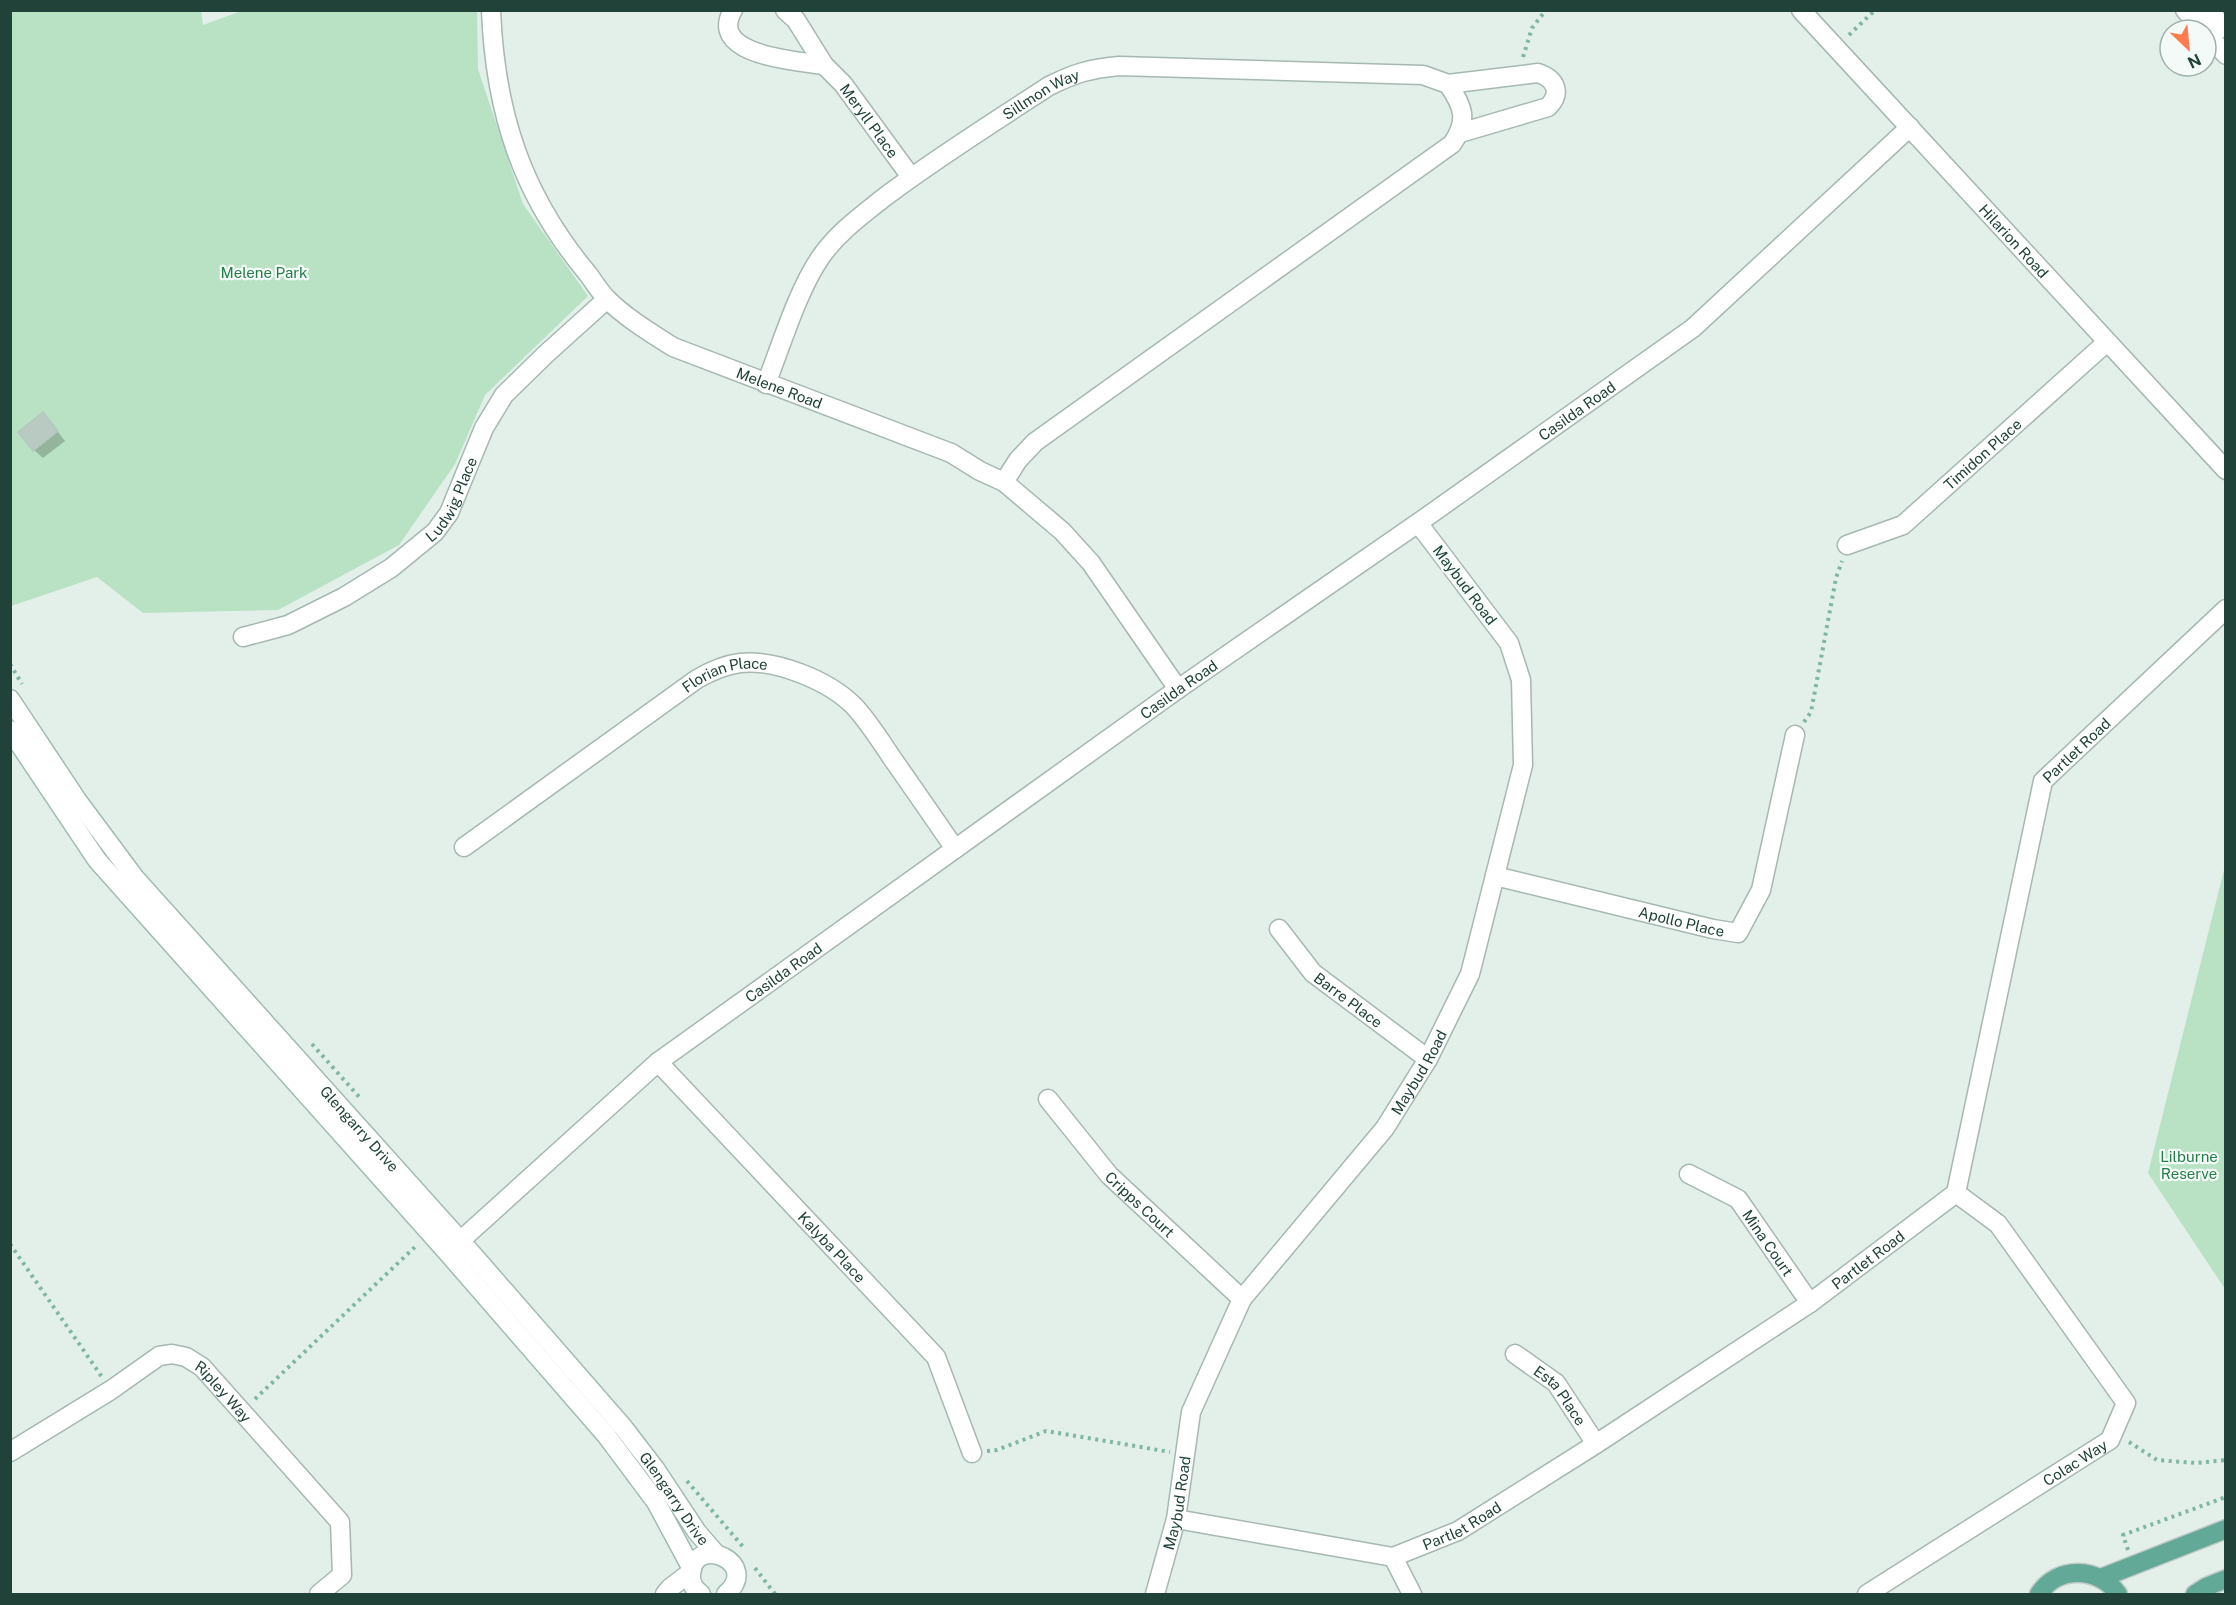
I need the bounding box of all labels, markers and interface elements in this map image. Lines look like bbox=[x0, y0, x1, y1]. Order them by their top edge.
north arrow bbox=[2158, 18, 2218, 78]
text: N bbox=[2185, 50, 2204, 72]
street label: Sillmon Way bbox=[999, 65, 1081, 123]
street label: Meryll Place bbox=[837, 80, 902, 161]
street label: Hilarion Road bbox=[1976, 200, 2052, 281]
park label: Melene Park bbox=[220, 264, 308, 281]
street label: Melene Road bbox=[734, 363, 825, 412]
street label: Casilda Road bbox=[1535, 377, 1618, 444]
street label: Timidon Place bbox=[1940, 415, 2025, 493]
street label: Ludwig Place bbox=[422, 454, 480, 545]
street label: Maybud Road bbox=[1430, 542, 1500, 628]
street label: Florian Place bbox=[679, 654, 769, 696]
street label: Casilda Road bbox=[1136, 656, 1220, 722]
street label: Partlet Road bbox=[2039, 714, 2113, 786]
street label: Apollo Place bbox=[1637, 903, 1726, 939]
street label: Casilda Road bbox=[742, 939, 825, 1005]
street label: Barre Place bbox=[1311, 969, 1386, 1031]
street label: Maybud Road bbox=[1387, 1027, 1450, 1118]
street label: Glengarry Drive bbox=[317, 1082, 403, 1175]
park label: Lilburne Reserve bbox=[2160, 1148, 2218, 1182]
street label: Cripps Court bbox=[1102, 1168, 1178, 1240]
street label: Mina Court bbox=[1739, 1206, 1797, 1279]
street label: Kalyba Place bbox=[795, 1208, 869, 1286]
street label: Partlet Road bbox=[1828, 1227, 1907, 1292]
street label: Ripley Way bbox=[193, 1357, 255, 1425]
street label: Esta Place bbox=[1531, 1362, 1590, 1428]
street label: Colac Way bbox=[2040, 1436, 2110, 1489]
street label: Glengarry Drive bbox=[637, 1448, 713, 1548]
street label: Maybud Road bbox=[1159, 1455, 1193, 1552]
street label: Partlet Road bbox=[1420, 1498, 1504, 1553]

